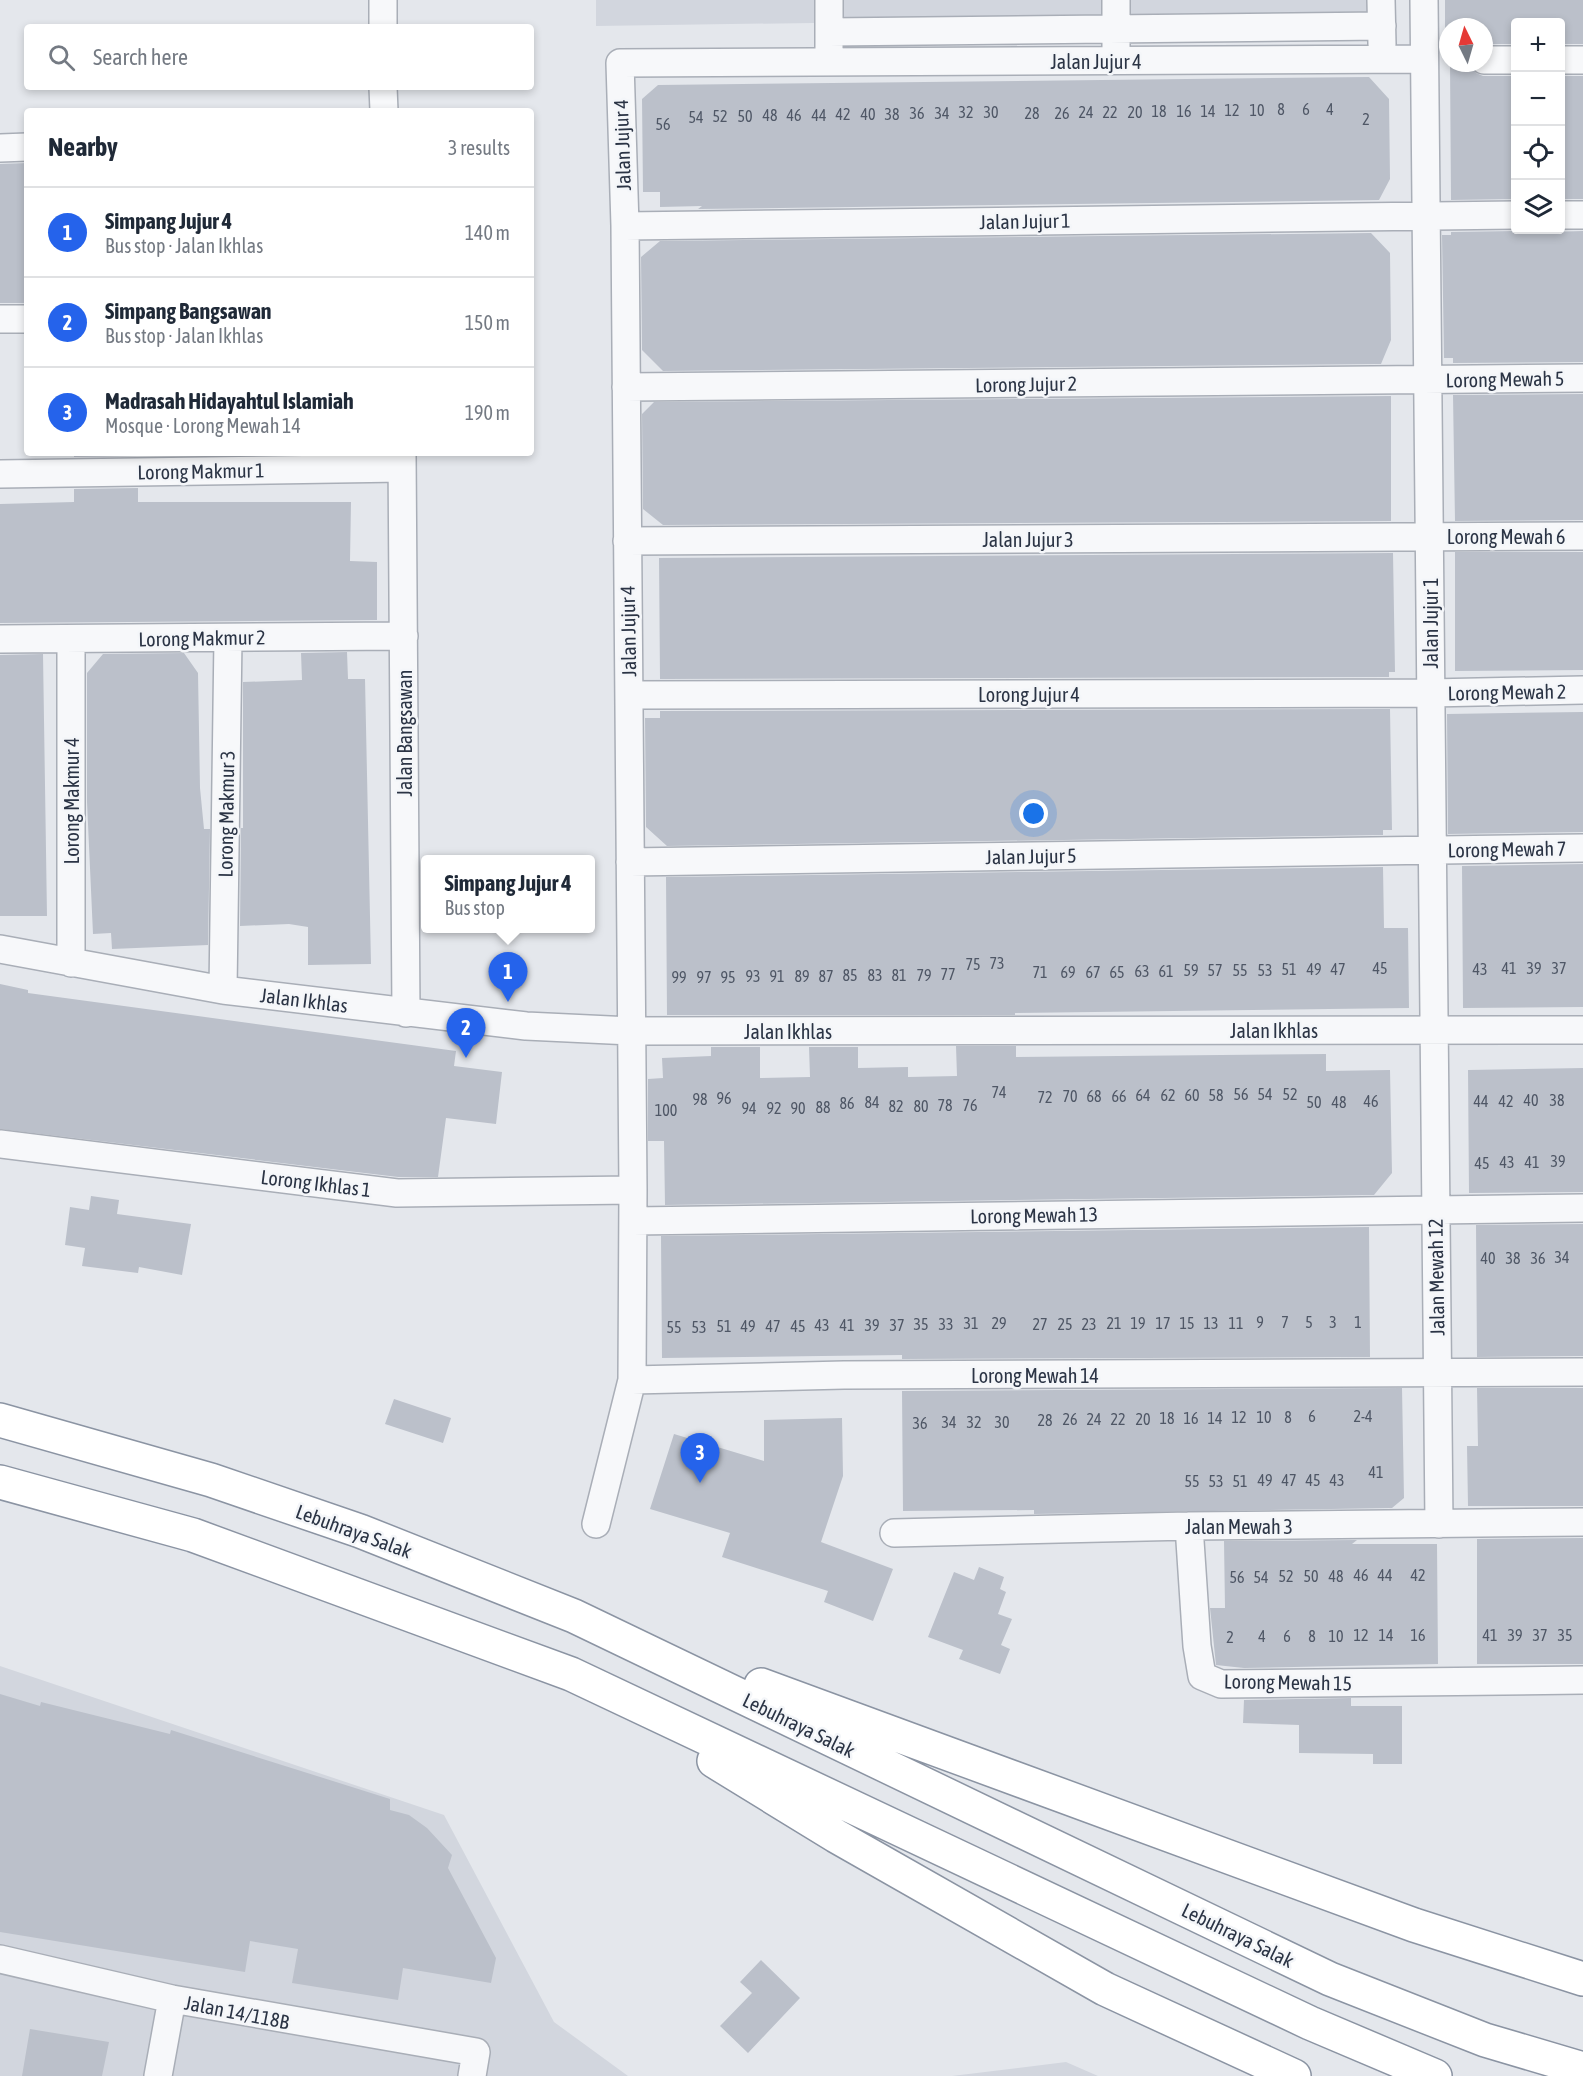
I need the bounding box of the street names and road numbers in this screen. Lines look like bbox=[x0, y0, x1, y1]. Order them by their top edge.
street label: Jalan Jujur 4 bbox=[1050, 50, 1142, 73]
street label: Jalan Jujur 4 bbox=[609, 99, 635, 191]
street label: Jalan Jujur 1 bbox=[979, 209, 1071, 233]
street label: Lorong Mewah 5 bbox=[1445, 366, 1565, 392]
street label: Lorong Jujur 2 bbox=[975, 372, 1077, 396]
street label: Lorong Makmur 1 bbox=[137, 458, 265, 484]
street label: Lorong Mewah 6 bbox=[1447, 525, 1565, 548]
street label: Jalan Jujur 3 bbox=[982, 528, 1074, 551]
street label: Jalan Jujur 1 bbox=[1419, 577, 1442, 669]
street label: Jalan Jujur 4 bbox=[616, 585, 640, 677]
street label: Lorong Makmur 2 bbox=[138, 625, 266, 651]
street label: Jalan Bangsawan bbox=[393, 670, 416, 796]
street label: Lorong Mewah 2 bbox=[1447, 679, 1567, 705]
street label: Lorong Jujur 4 bbox=[978, 683, 1080, 706]
street label: Lorong Makmur 4 bbox=[60, 737, 83, 865]
street label: Lorong Makmur 3 bbox=[213, 750, 239, 878]
street label: Lorong Mewah 7 bbox=[1447, 836, 1567, 862]
street label: Jalan Jujur 5 bbox=[985, 844, 1077, 868]
street label: Jalan Ikhlas bbox=[259, 983, 349, 1017]
street label: Jalan Ikhlas bbox=[1230, 1019, 1318, 1042]
street label: Jalan Ikhlas bbox=[744, 1020, 832, 1043]
street label: Lorong Ikhlas 1 bbox=[260, 1165, 372, 1201]
street label: Lorong Mewah 13 bbox=[970, 1202, 1098, 1228]
street label: Jalan Mewah 12 bbox=[1423, 1218, 1449, 1336]
street label: Lorong Mewah 14 bbox=[971, 1364, 1099, 1387]
street label: Lebuhraya Salak bbox=[293, 1499, 415, 1563]
street label: Jalan Mewah 3 bbox=[1185, 1515, 1293, 1538]
street label: Lorong Mewah 15 bbox=[1224, 1669, 1352, 1695]
street label: Lebuhraya Salak bbox=[739, 1688, 859, 1762]
street label: Lebuhraya Salak bbox=[1178, 1898, 1298, 1972]
street label: Jalan 14/118B bbox=[183, 1991, 292, 2033]

